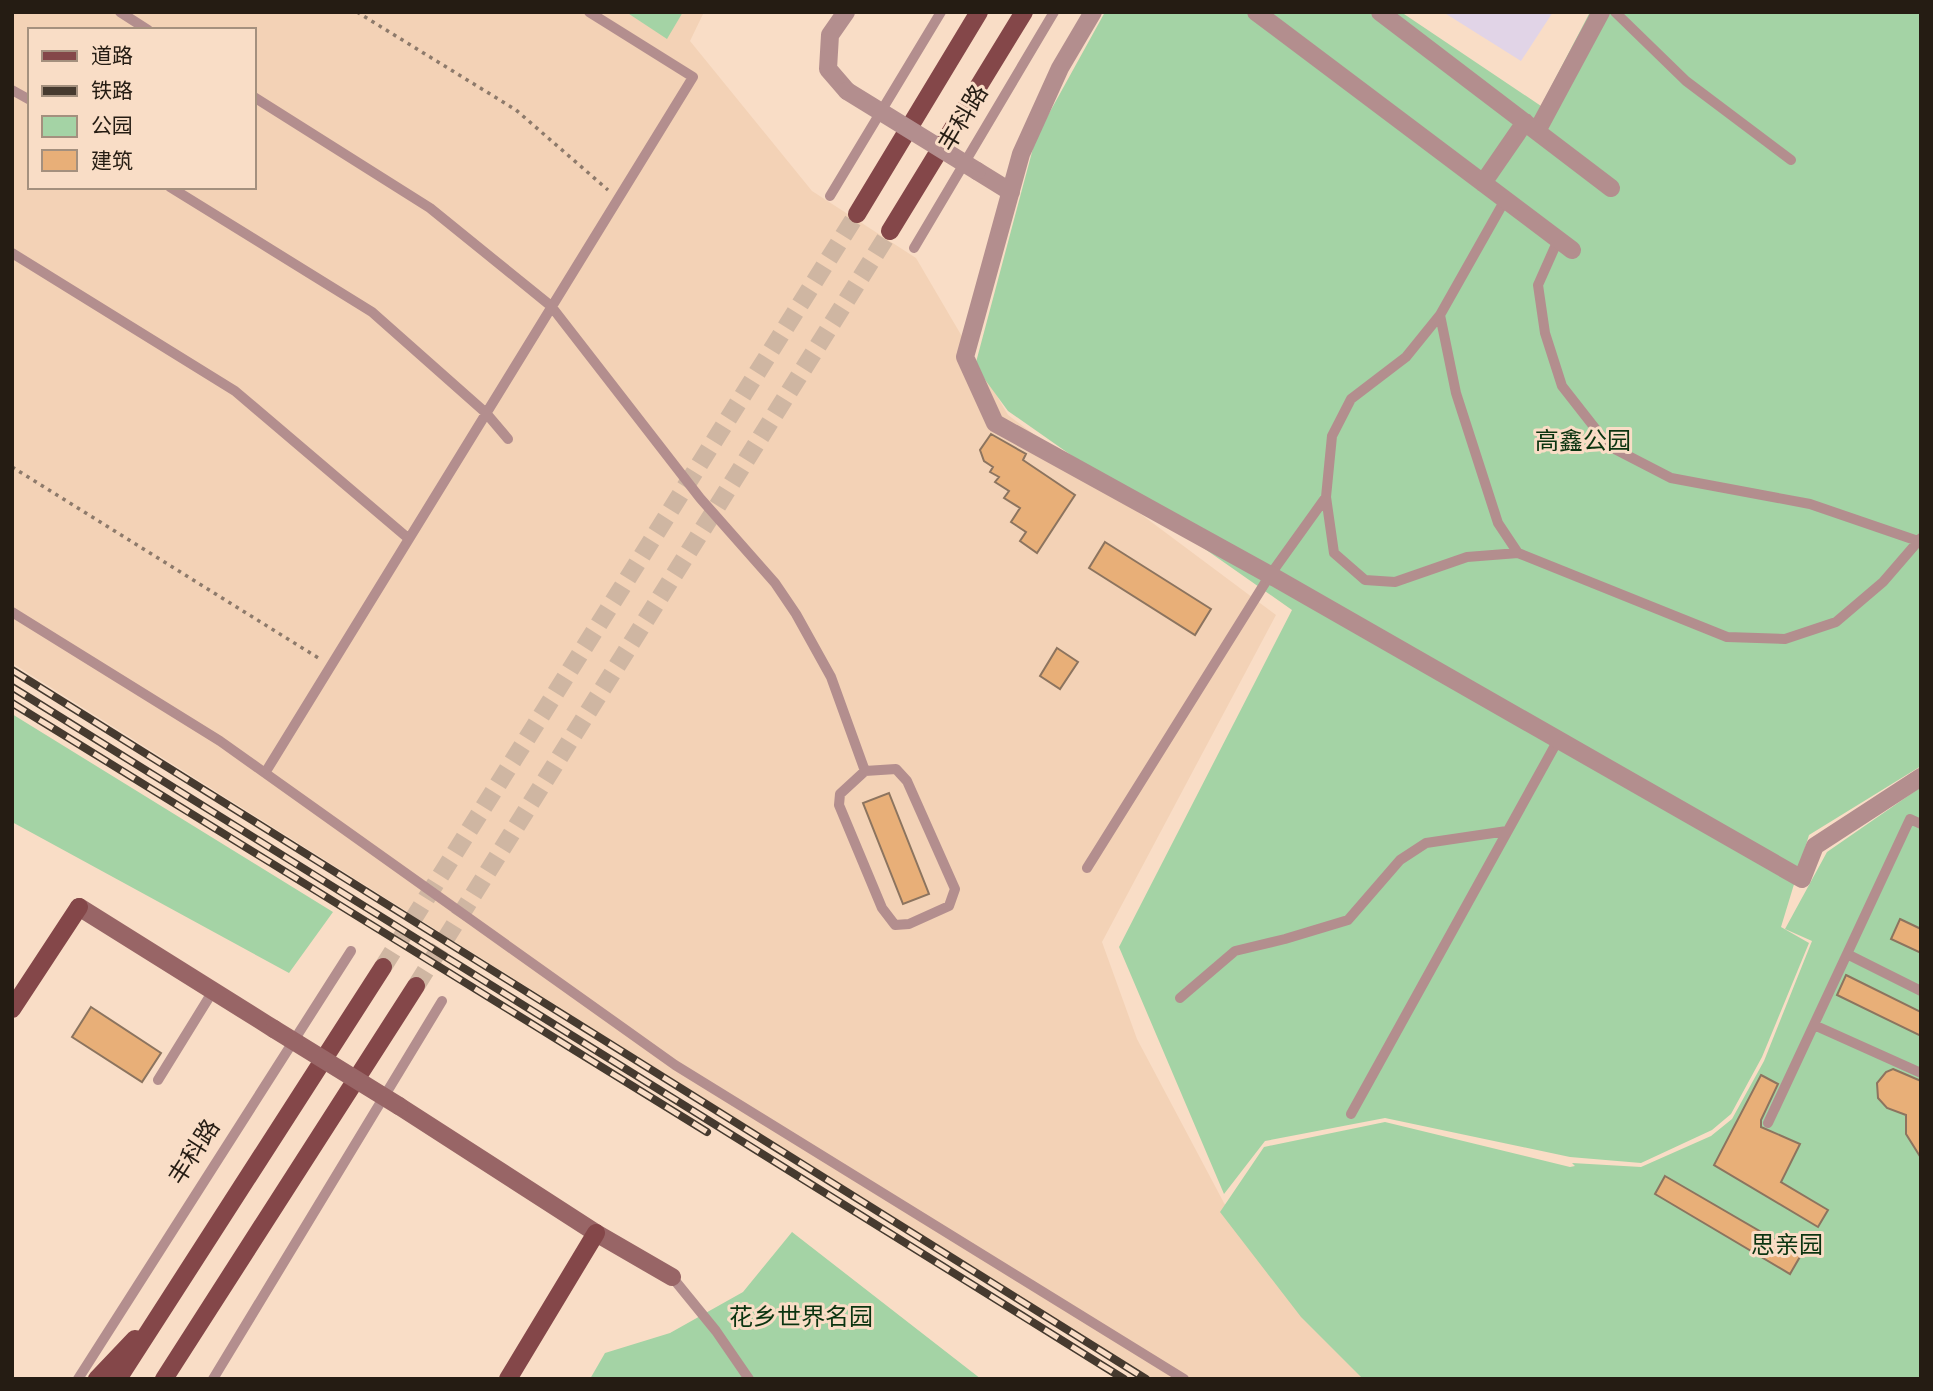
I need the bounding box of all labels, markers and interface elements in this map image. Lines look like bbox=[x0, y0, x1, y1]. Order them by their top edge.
legend bbox=[28, 28, 256, 189]
text: 道路 bbox=[91, 43, 133, 68]
text: 铁路 bbox=[91, 78, 133, 103]
street label: 丰科路 bbox=[932, 80, 994, 156]
text: 公园 bbox=[91, 113, 133, 138]
text: 建筑 bbox=[91, 148, 133, 173]
park label: 高鑫公园 bbox=[1535, 427, 1631, 455]
street label: 丰科路 bbox=[163, 1114, 225, 1190]
park label: 思亲园 bbox=[1751, 1231, 1823, 1259]
park label: 花乡世界名园 bbox=[729, 1303, 873, 1331]

